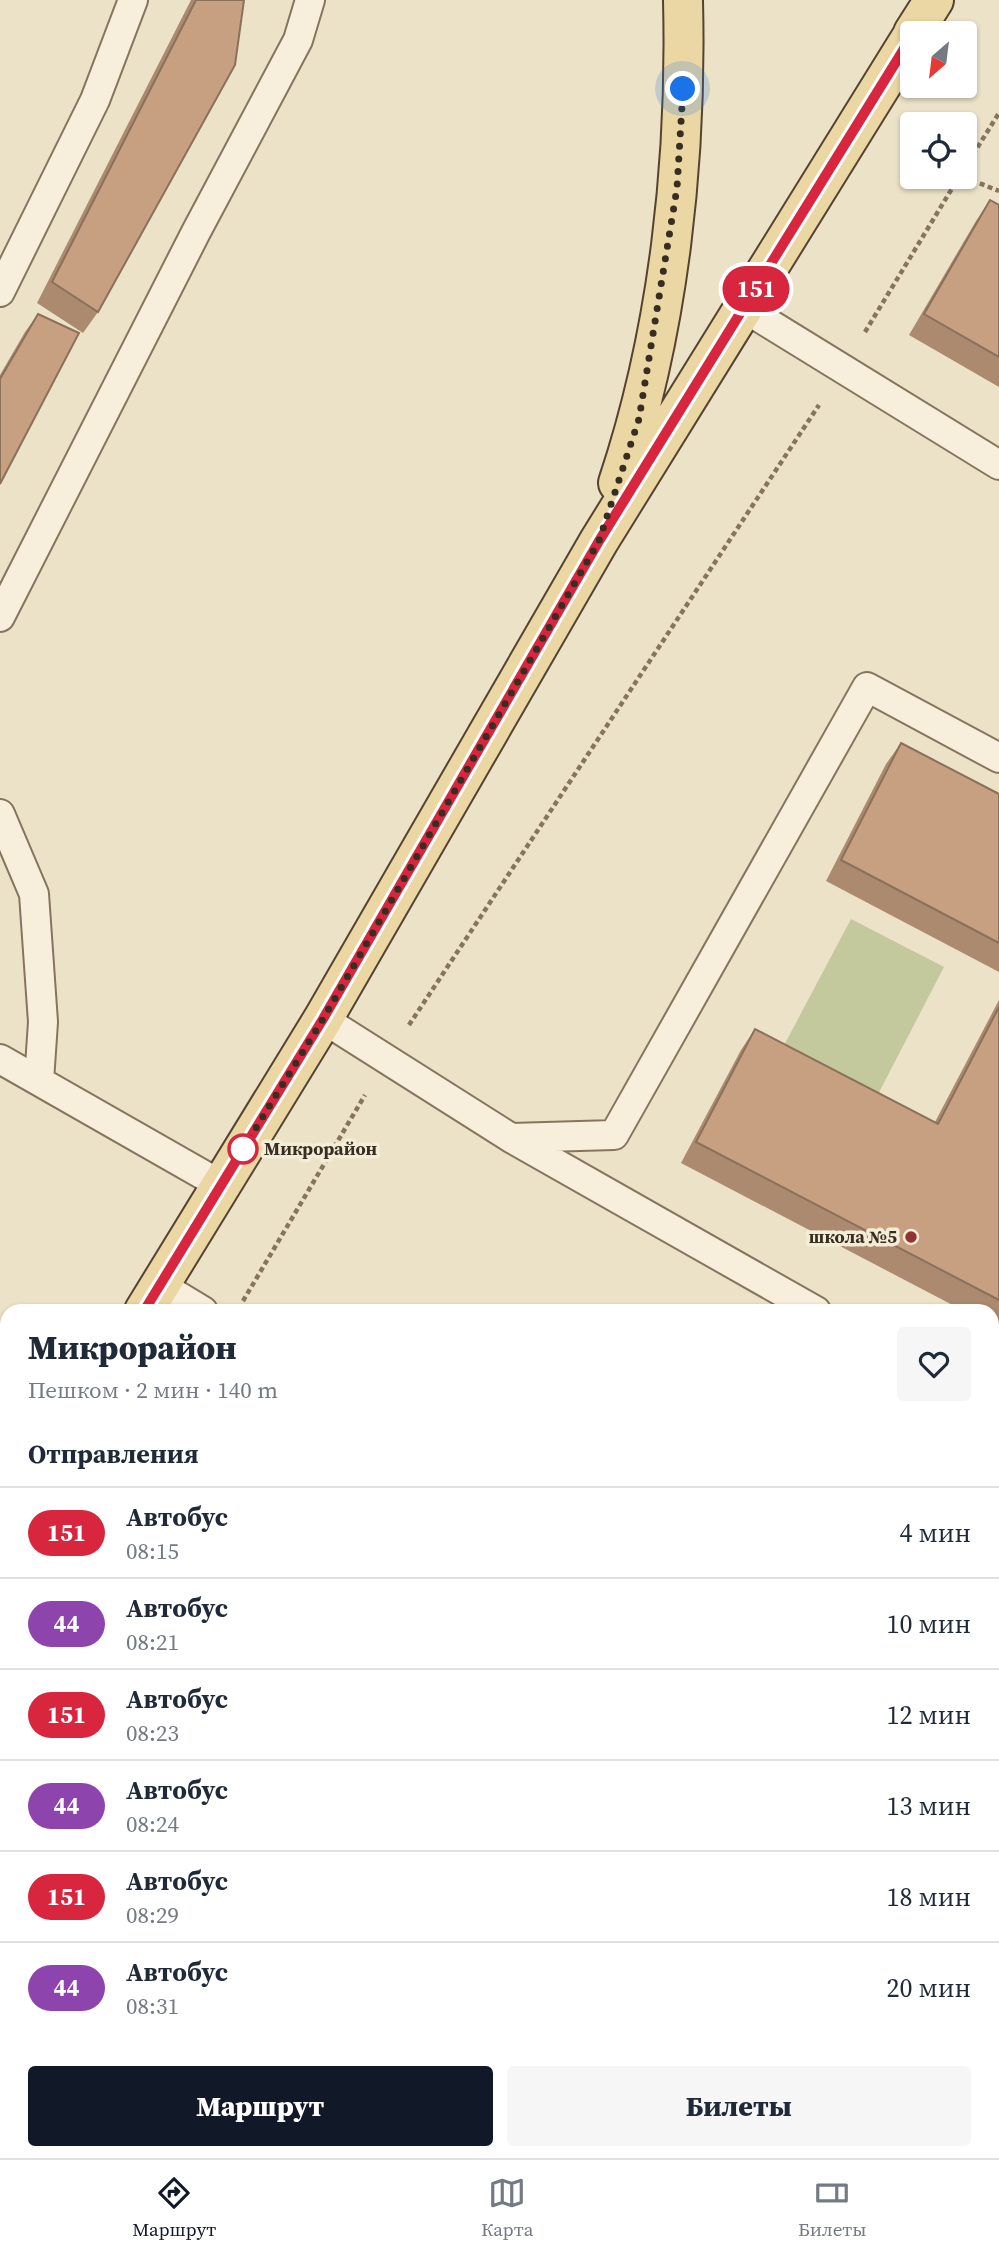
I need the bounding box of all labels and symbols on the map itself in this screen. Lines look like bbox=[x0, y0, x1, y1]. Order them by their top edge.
north arrow bbox=[900, 21, 976, 98]
your location bbox=[665, 71, 700, 106]
line badge: 151 bbox=[716, 266, 796, 312]
marker: Микрорайон bbox=[228, 1134, 258, 1164]
place label: Микрорайон bbox=[264, 1136, 378, 1161]
place label: школа №5 bbox=[809, 1224, 897, 1249]
marker: школа №5 bbox=[903, 1229, 919, 1245]

